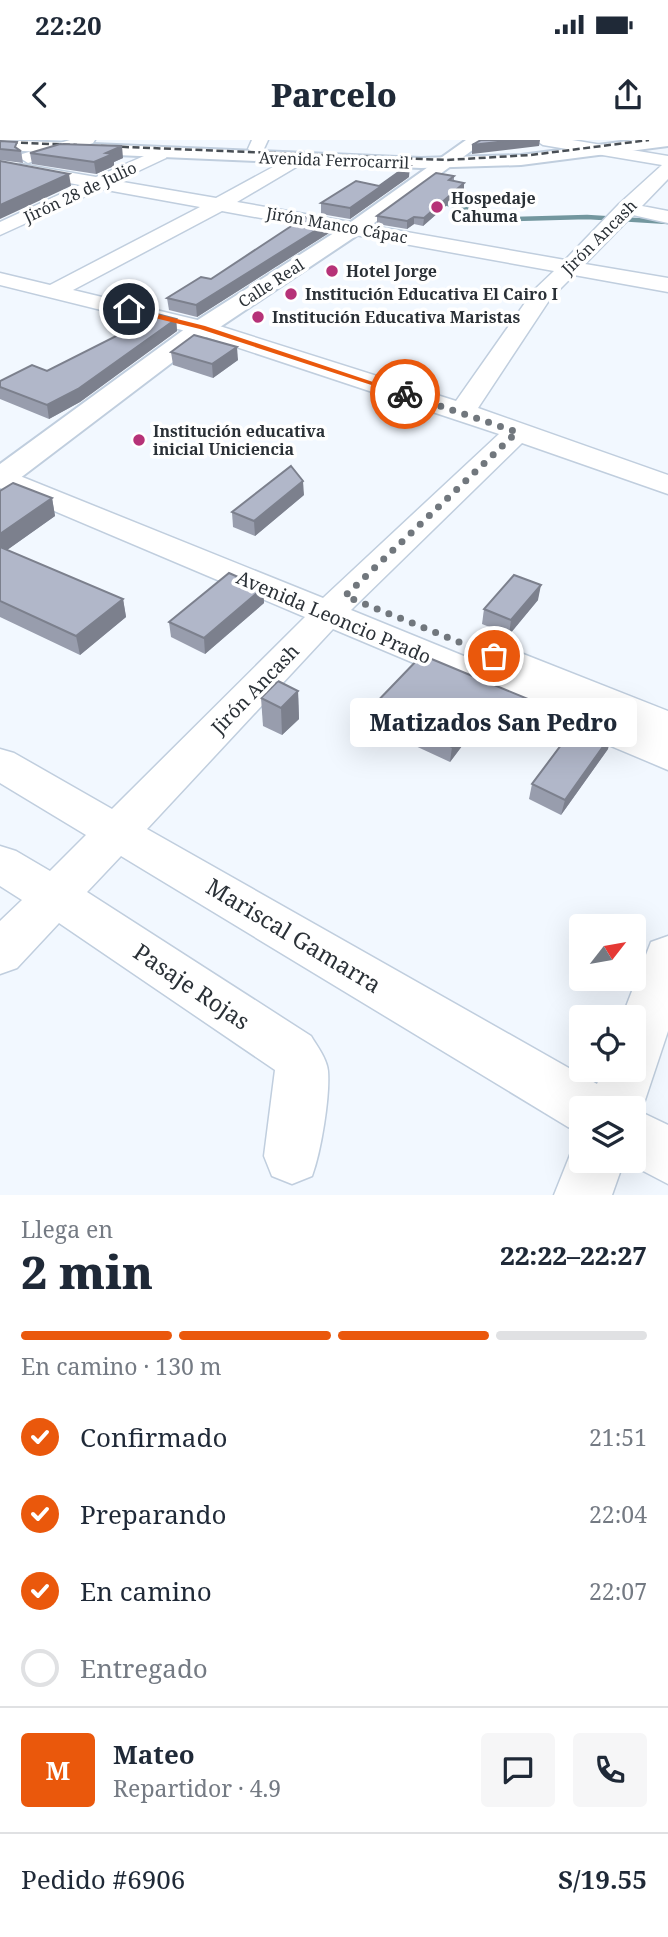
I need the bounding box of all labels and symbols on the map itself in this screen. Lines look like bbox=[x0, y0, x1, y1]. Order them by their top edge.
street label: Avenida Ferrocarril bbox=[259, 146, 410, 174]
street label: Jirón 28 de Julio bbox=[19, 156, 140, 228]
place label: Hospedaje Cahuma bbox=[451, 187, 536, 227]
street label: Jirón Ancash bbox=[556, 195, 641, 280]
marker: Hospedaje Cahuma bbox=[429, 199, 445, 215]
street label: Jirón Manco Cápac bbox=[264, 202, 410, 248]
street label: Calle Real bbox=[234, 253, 308, 313]
place label: Hotel Jorge bbox=[346, 260, 437, 282]
marker: Hotel Jorge bbox=[324, 263, 340, 279]
pin bbox=[99, 279, 159, 339]
place label: Institución Educativa El Cairo I bbox=[305, 283, 558, 305]
marker: Institución Educativa El Cairo I bbox=[283, 286, 299, 302]
place label: Institución Educativa Maristas bbox=[272, 306, 520, 328]
marker: Institución Educativa Maristas bbox=[250, 309, 266, 325]
courier bbox=[370, 359, 440, 429]
place label: Institución educativa inicial Uniciencia bbox=[153, 420, 326, 460]
marker: Institución educativa inicial Uniciencia bbox=[131, 432, 147, 448]
street label: Avenida Leoncio Prado bbox=[233, 564, 435, 670]
pin bbox=[464, 626, 524, 686]
street label: Jirón Ancash bbox=[205, 638, 305, 741]
callout: Matizados San Pedro bbox=[350, 698, 638, 747]
street label: Mariscal Gamarra bbox=[201, 870, 387, 1000]
north arrow bbox=[569, 914, 646, 990]
street label: Pasaje Rojas bbox=[128, 935, 256, 1037]

